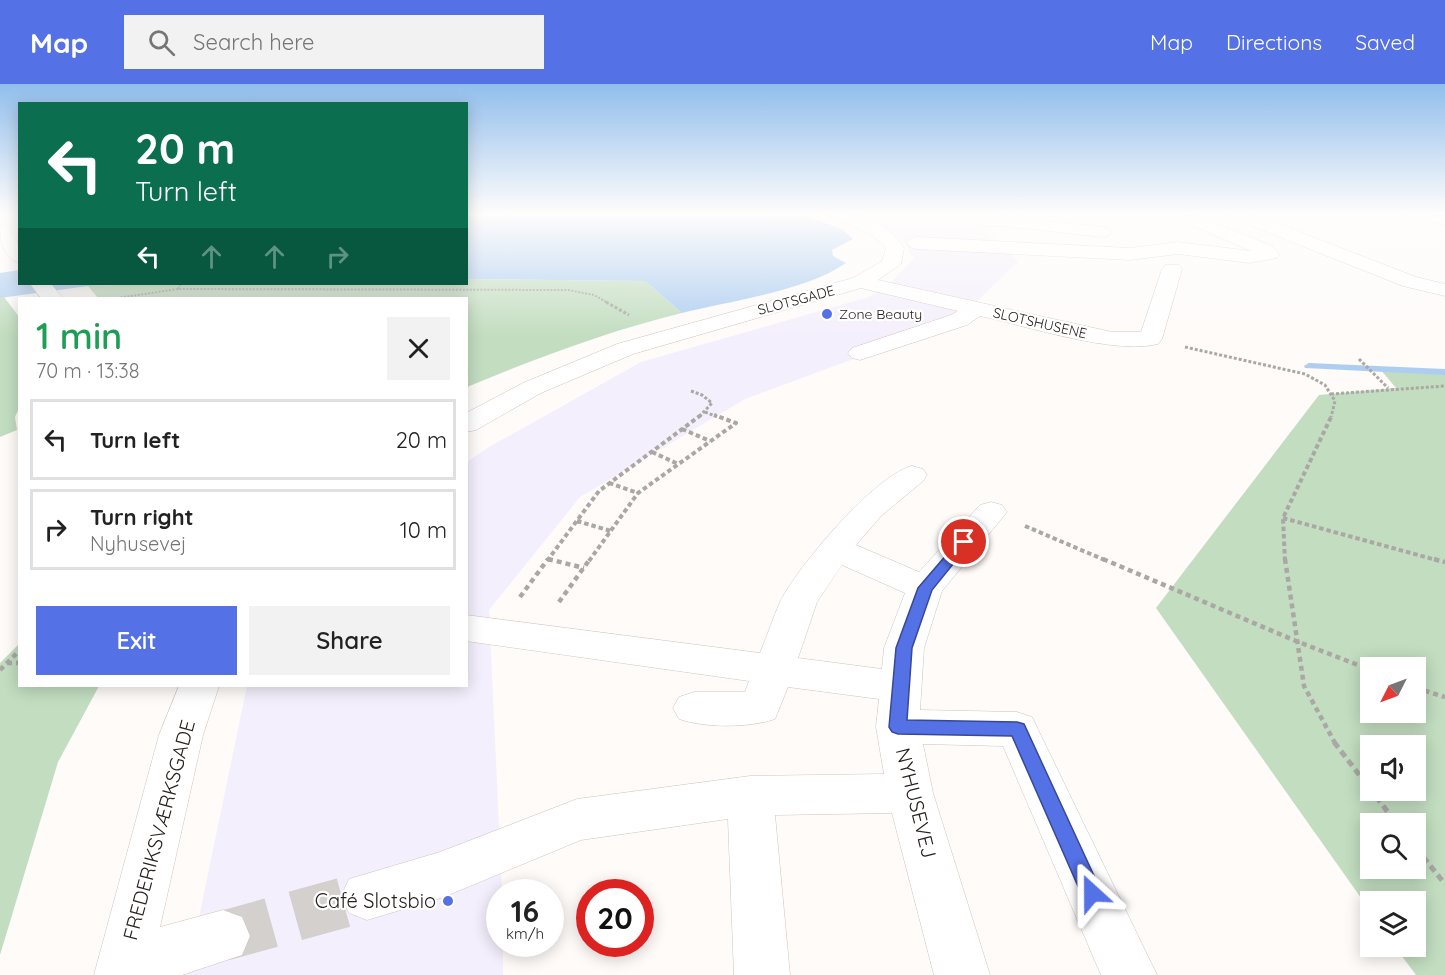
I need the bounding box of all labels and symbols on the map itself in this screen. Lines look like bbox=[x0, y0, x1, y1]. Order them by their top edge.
street label: SLOTSGADE bbox=[756, 281, 836, 319]
street label: SLOTSHUSENE bbox=[991, 303, 1089, 343]
place label: Zone Beauty bbox=[839, 305, 922, 323]
marker: Zone Beauty bbox=[820, 307, 834, 321]
pin bbox=[938, 516, 989, 567]
north arrow bbox=[1360, 657, 1426, 723]
street label: FREDERIKSVÆRKSGADE bbox=[117, 717, 200, 943]
street label: NYHUSEVEJ bbox=[891, 745, 942, 861]
position arrow bbox=[1060, 861, 1124, 925]
speed limit sign: 20 bbox=[576, 879, 654, 957]
place label: Café Slotsbio bbox=[315, 888, 436, 913]
marker: Café Slotsbio bbox=[441, 894, 455, 908]

